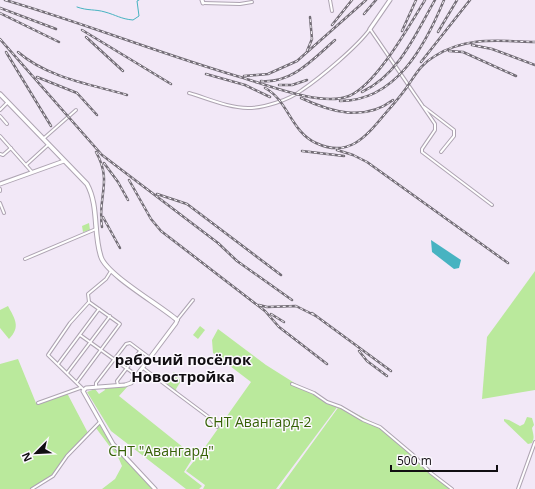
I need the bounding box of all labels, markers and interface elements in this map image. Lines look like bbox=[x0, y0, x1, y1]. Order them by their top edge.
district label: рабочий посёлок Новостройка bbox=[115, 349, 252, 386]
park label: СНТ Авангард-2 bbox=[205, 412, 311, 431]
north arrow bbox=[16, 433, 56, 473]
park label: СНТ "Авангард" bbox=[108, 441, 214, 460]
scale bar bbox=[391, 447, 497, 473]
text: N bbox=[18, 450, 35, 464]
text: 500 m bbox=[397, 452, 432, 469]

